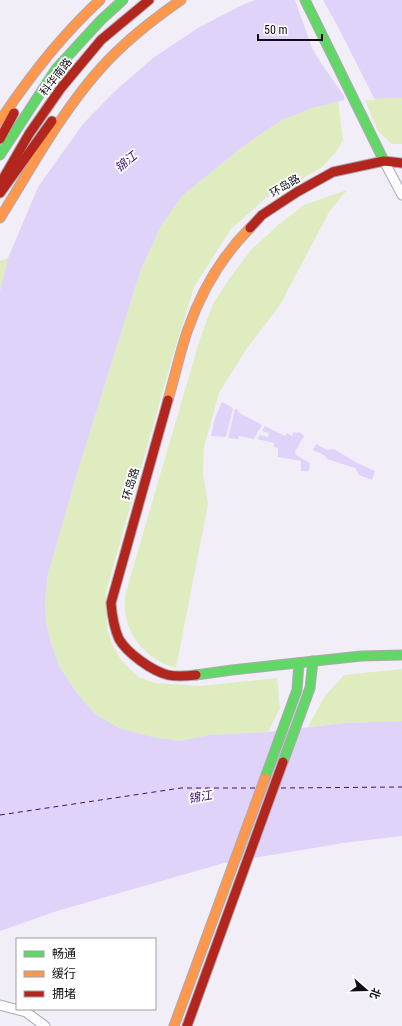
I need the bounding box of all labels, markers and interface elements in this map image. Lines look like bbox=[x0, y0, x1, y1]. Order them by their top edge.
scale bar bbox=[258, 16, 322, 42]
text: 50 m bbox=[264, 23, 288, 37]
street label: 科华南路 bbox=[37, 56, 75, 98]
water label: 锦江 bbox=[112, 148, 141, 175]
street label: 环岛路 bbox=[268, 172, 302, 200]
street label: 环岛路 bbox=[120, 466, 142, 502]
water label: 锦江 bbox=[187, 788, 215, 806]
legend bbox=[16, 938, 156, 1010]
text: 畅通 bbox=[52, 947, 76, 961]
text: 缓行 bbox=[52, 967, 76, 981]
north arrow bbox=[346, 970, 386, 1010]
text: 北 bbox=[367, 986, 383, 1001]
text: 拥堵 bbox=[52, 987, 76, 1001]

